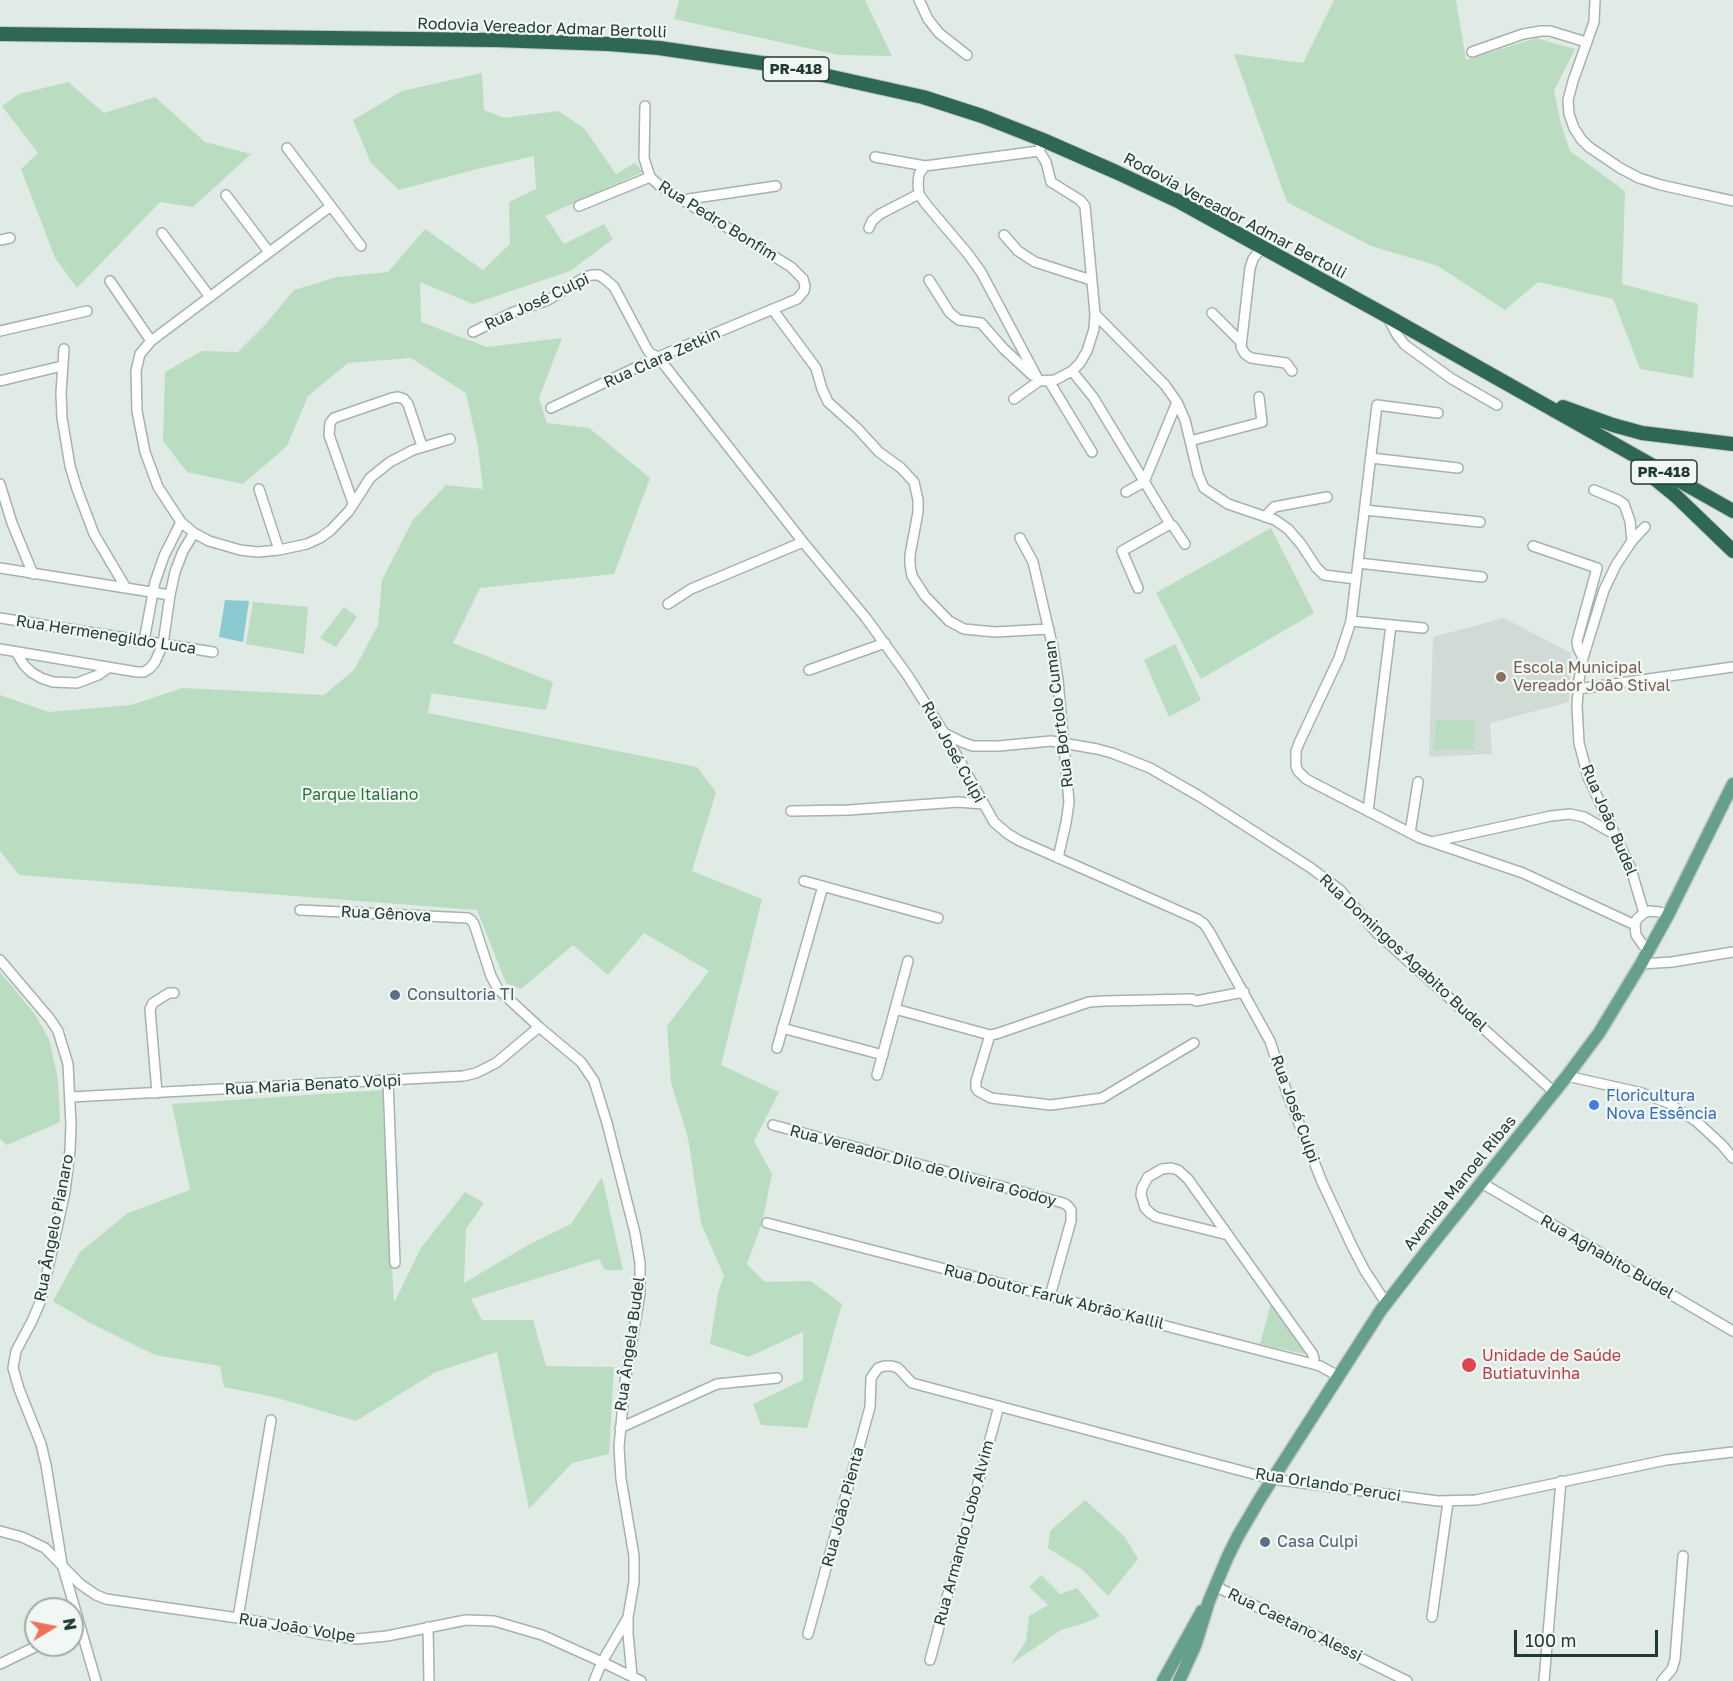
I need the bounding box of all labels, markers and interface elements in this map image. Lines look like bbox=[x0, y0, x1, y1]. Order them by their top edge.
street label: Rodovia Vereador Admar Bertolli bbox=[417, 14, 667, 42]
road number: PR-418 bbox=[763, 57, 829, 81]
street label: Rodovia Vereador Admar Bertolli bbox=[1120, 149, 1350, 283]
street label: Rua Pedro Bonfim bbox=[655, 177, 781, 265]
street label: Rua José Culpi bbox=[482, 269, 592, 335]
street label: Rua Clara Zetkin bbox=[601, 324, 723, 392]
road number: PR-418 bbox=[1631, 460, 1697, 484]
street label: Rua Hermenegildo Luca bbox=[14, 611, 198, 659]
street label: Rua Bortolo Cuman bbox=[1040, 639, 1078, 789]
place label: Escola Municipal Vereador João Stival bbox=[1513, 658, 1670, 696]
marker: Escola Municipal Vereador João Stival bbox=[1494, 670, 1508, 684]
street label: Rua José Culpi bbox=[917, 698, 989, 806]
street label: Rua João Budel bbox=[1577, 761, 1641, 879]
park label: Parque Italiano bbox=[302, 785, 418, 805]
street label: Rua Domingos Agabito Budel bbox=[1315, 870, 1491, 1036]
street label: Rua Gênova bbox=[340, 902, 432, 926]
place label: Consultoria TI bbox=[407, 985, 515, 1005]
marker: Consultoria TI bbox=[388, 988, 402, 1002]
street label: Rua José Culpi bbox=[1267, 1052, 1323, 1166]
street label: Rua Maria Benato Volpi bbox=[224, 1071, 402, 1099]
place label: Floricultura Nova Essência bbox=[1606, 1086, 1717, 1124]
marker: Floricultura Nova Essência bbox=[1587, 1098, 1601, 1112]
street label: Avenida Manoel Ribas bbox=[1400, 1112, 1520, 1254]
street label: Rua Vereador Dilo de Oliveira Godoy bbox=[788, 1121, 1058, 1211]
street label: Rua Ângelo Pianaro bbox=[30, 1153, 78, 1303]
street label: Rua Aghabito Budel bbox=[1537, 1211, 1677, 1303]
street label: Rua Doutor Faruk Abrão Kallil bbox=[942, 1260, 1166, 1334]
street label: Rua Ângela Budel bbox=[611, 1275, 649, 1413]
place label: Unidade de Saúde Butiatuvinha bbox=[1482, 1346, 1621, 1384]
marker: Unidade de Saúde Butiatuvinha bbox=[1460, 1356, 1478, 1374]
street label: Rua Armando Lobo Alvim bbox=[930, 1438, 998, 1628]
street label: Rua João Pienta bbox=[818, 1445, 868, 1569]
street label: Rua Orlando Peruci bbox=[1254, 1464, 1402, 1506]
place label: Casa Culpi bbox=[1277, 1532, 1358, 1552]
marker: Casa Culpi bbox=[1258, 1535, 1272, 1549]
street label: Rua Caetano Alessi bbox=[1225, 1584, 1365, 1666]
north arrow bbox=[24, 1597, 84, 1657]
street label: Rua João Volpe bbox=[237, 1609, 357, 1647]
text: N bbox=[59, 1616, 81, 1632]
scale bar bbox=[1517, 1618, 1661, 1656]
text: 100 m bbox=[1525, 1629, 1576, 1651]

